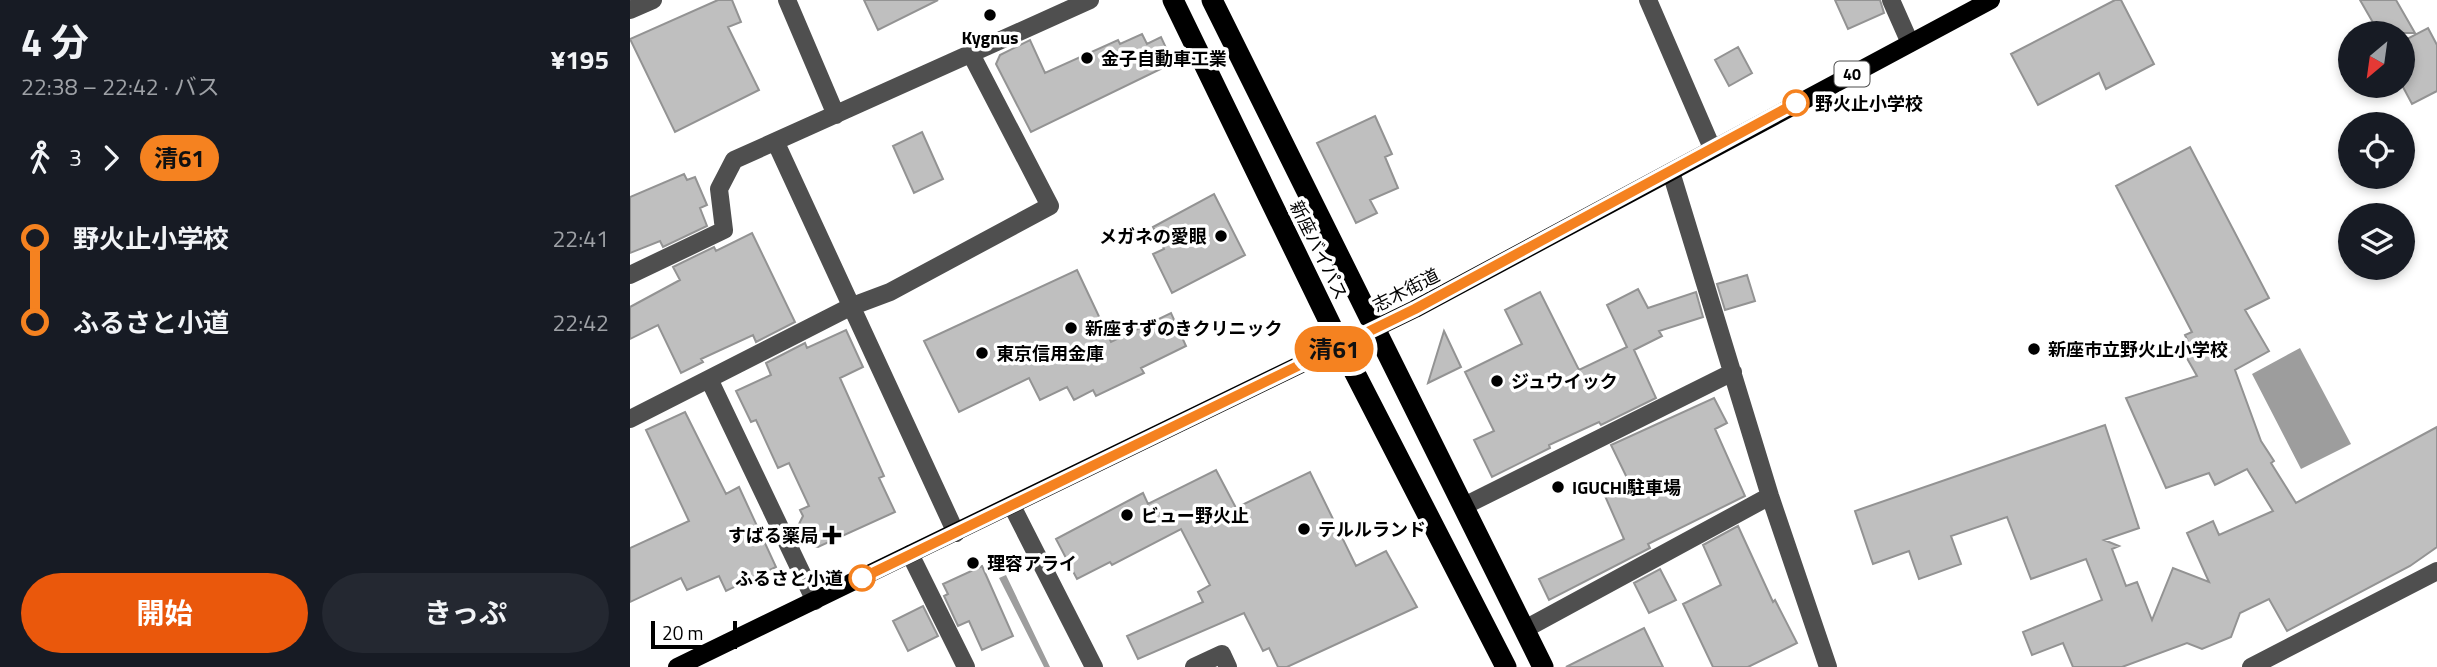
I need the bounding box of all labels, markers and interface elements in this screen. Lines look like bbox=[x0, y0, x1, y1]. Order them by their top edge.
marker: Kygnus bbox=[982, 7, 998, 23]
text: 4 分 bbox=[21, 13, 89, 71]
north arrow bbox=[2338, 21, 2415, 98]
map controls bbox=[2338, 21, 2415, 280]
place label: Kygnus bbox=[961, 24, 1019, 51]
text: ¥195 bbox=[551, 40, 609, 79]
place label: 金子自動車工業 bbox=[1101, 45, 1227, 72]
marker: 金子自動車工業 bbox=[1079, 50, 1095, 66]
road number: 40 bbox=[1834, 61, 1870, 86]
text: 22:38 – 22:42 · バス bbox=[21, 69, 220, 104]
marker: 野火止小学校 bbox=[1783, 90, 1809, 116]
place label: 野火止小学校 bbox=[1815, 90, 1923, 117]
button: locate bbox=[2338, 112, 2415, 189]
icon: walk bbox=[21, 139, 59, 177]
icon: forward bbox=[92, 139, 130, 177]
text: 3 bbox=[69, 140, 82, 175]
text: 清61 bbox=[154, 140, 205, 176]
street label: 新座バイパス bbox=[1283, 196, 1355, 304]
button: layers bbox=[2338, 203, 2415, 280]
text: 野火止小学校 bbox=[73, 219, 229, 258]
text: 22:41 bbox=[552, 221, 609, 256]
place label: メガネの愛眼 bbox=[1099, 223, 1207, 250]
marker: メガネの愛眼 bbox=[1213, 228, 1229, 244]
street label: 志木街道 bbox=[1368, 262, 1444, 318]
text: ふるさと小道 bbox=[73, 303, 229, 342]
text: 22:42 bbox=[552, 305, 609, 340]
place label: 新座すずのきクリニック bbox=[1085, 315, 1282, 342]
marker: 新座すずのきクリニック bbox=[1063, 320, 1079, 336]
line badge: 清61 bbox=[1294, 326, 1374, 372]
text: 清61 bbox=[1309, 331, 1359, 367]
place label: 新座市立野火止小学校 bbox=[2048, 336, 2228, 363]
place label: 東京信用金庫 bbox=[996, 340, 1104, 367]
marker: 新座市立野火止小学校 bbox=[2026, 341, 2042, 357]
marker: 東京信用金庫 bbox=[974, 345, 990, 361]
place label: ジュウイック bbox=[1511, 368, 1618, 395]
marker: ジュウイック bbox=[1489, 373, 1505, 389]
place label: IGUCHI駐車場 bbox=[1572, 474, 1681, 501]
marker: IGUCHI駐車場 bbox=[1550, 479, 1566, 495]
place label: ビュー野火止 bbox=[1141, 502, 1249, 529]
marker: ビュー野火止 bbox=[1119, 507, 1135, 523]
place label: テルルランド bbox=[1318, 516, 1426, 543]
marker: テルルランド bbox=[1296, 521, 1312, 537]
place label: すばる薬局 bbox=[728, 522, 818, 549]
marker: すばる薬局 bbox=[824, 527, 840, 543]
place label: 理容アライ bbox=[987, 550, 1077, 577]
marker: 理容アライ bbox=[965, 555, 981, 571]
place label: ふるさと小道 bbox=[735, 565, 843, 592]
marker: ふるさと小道 bbox=[849, 565, 875, 591]
button: 開始 bbox=[21, 573, 308, 653]
button: きっぷ bbox=[322, 573, 609, 653]
scale bar bbox=[651, 618, 737, 650]
text: 20 m bbox=[662, 618, 703, 647]

